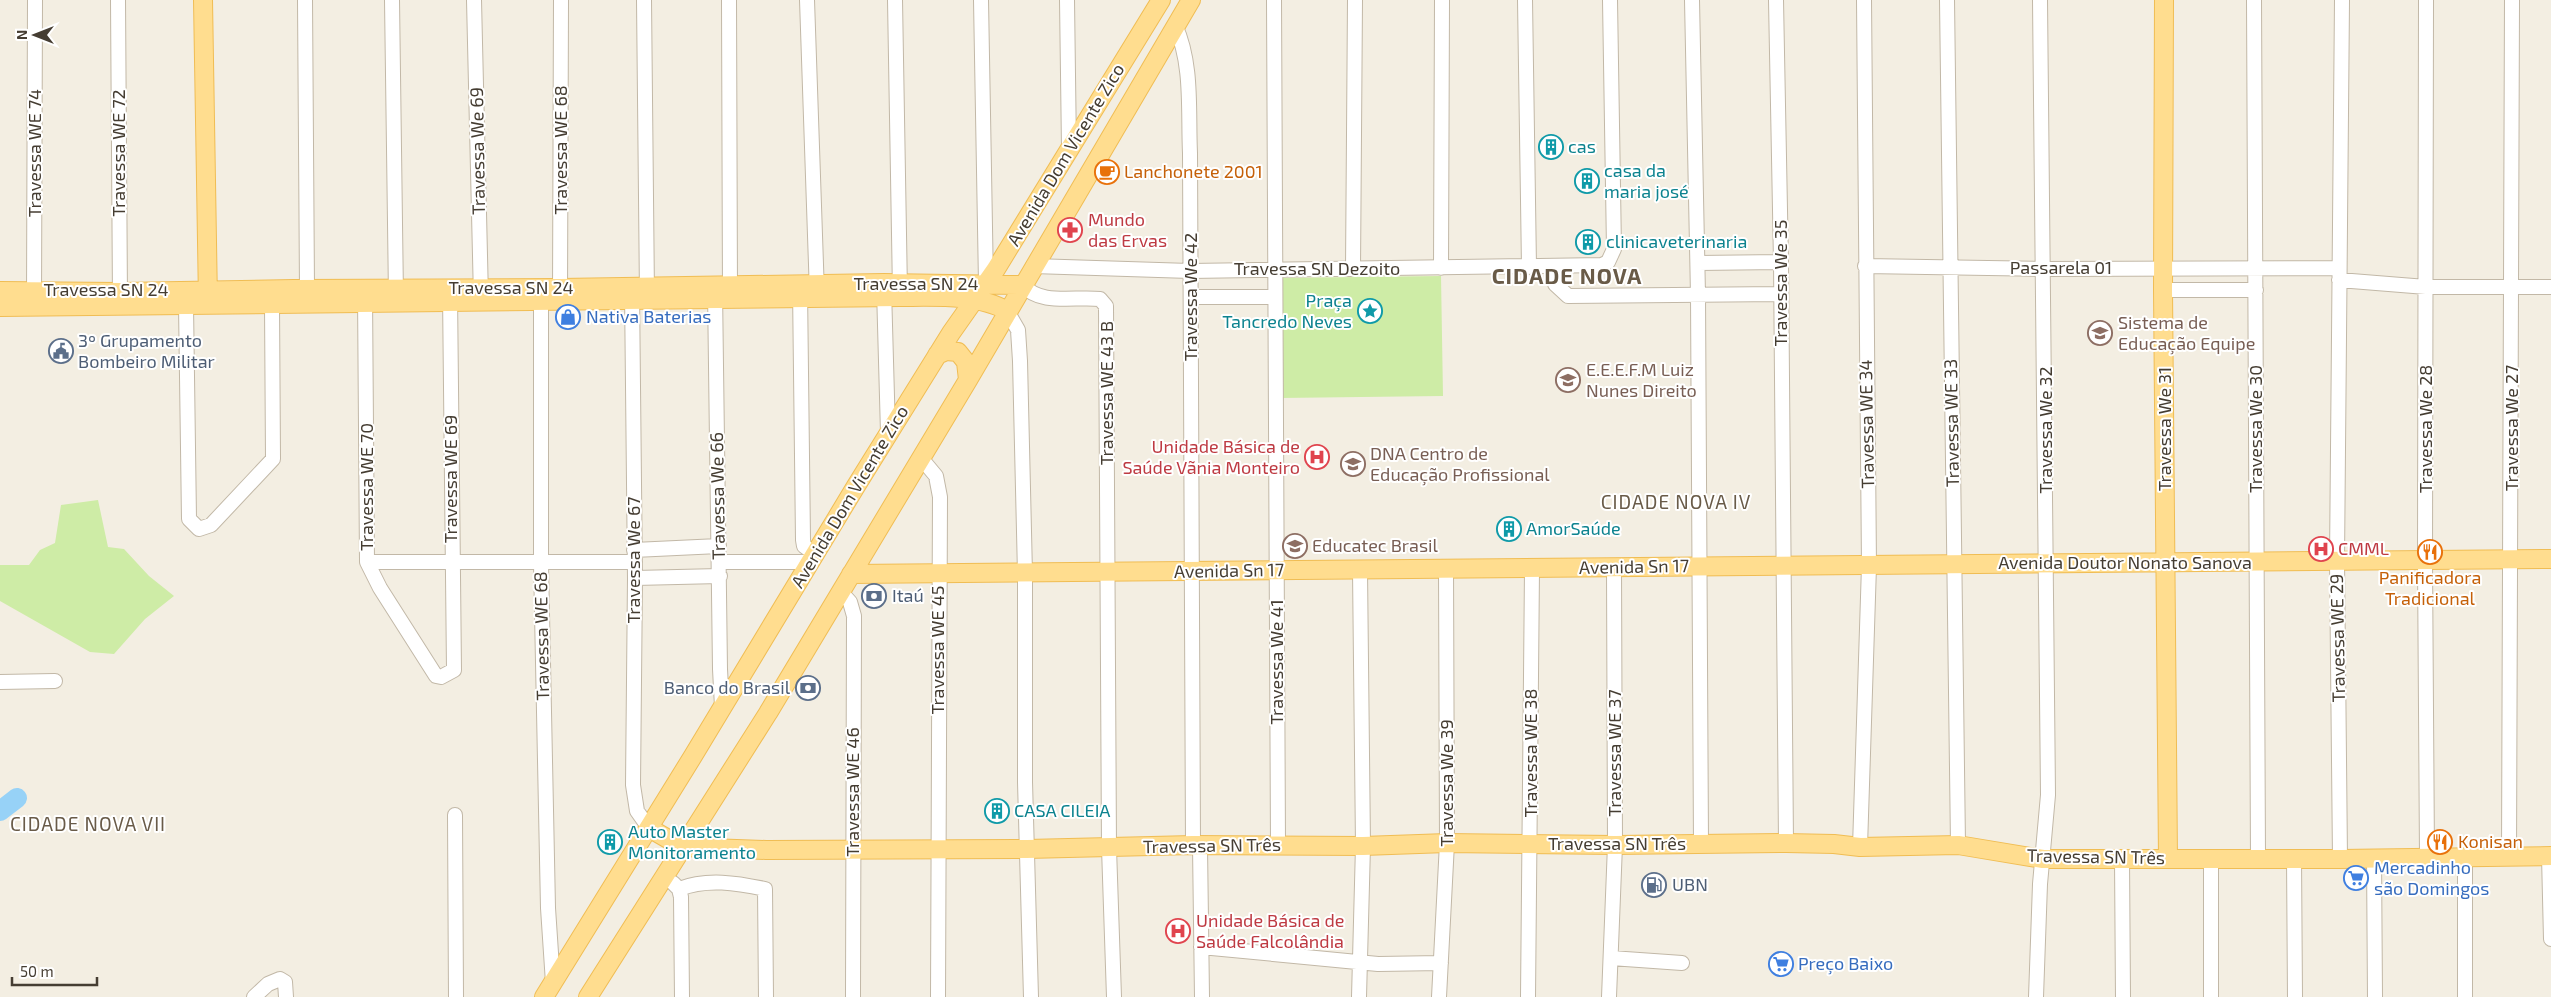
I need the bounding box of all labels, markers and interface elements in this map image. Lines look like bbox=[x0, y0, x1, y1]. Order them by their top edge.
north arrow bbox=[10, 10, 60, 60]
text: N bbox=[13, 30, 30, 40]
street label: Avenida Dom Vicente Zico bbox=[1002, 59, 1128, 250]
street label: Travessa WE 68 bbox=[549, 85, 571, 215]
street label: Travessa We 69 bbox=[465, 87, 489, 215]
street label: Travessa WE 74 bbox=[23, 89, 45, 217]
street label: Travessa WE 72 bbox=[107, 89, 129, 217]
building icon: cas bbox=[1538, 134, 1564, 160]
place label: cas bbox=[1568, 135, 1596, 157]
cafe icon: Lanchonete 2001 bbox=[1094, 159, 1120, 185]
place label: casa da maria josé bbox=[1604, 159, 1689, 202]
place label: Lanchonete 2001 bbox=[1124, 160, 1263, 182]
building icon: casa da maria josé bbox=[1574, 168, 1600, 194]
place label: Mundo das Ervas bbox=[1088, 208, 1167, 251]
pharmacy icon: Mundo das Ervas bbox=[1057, 217, 1083, 243]
street label: Travessa We 35 bbox=[1769, 219, 1791, 347]
building icon: clinicaveterinaria bbox=[1575, 229, 1601, 255]
place label: clinicaveterinaria bbox=[1606, 230, 1747, 252]
street label: Travessa We 42 bbox=[1179, 233, 1201, 361]
street label: Passarela 01 bbox=[2010, 256, 2112, 278]
street label: Travessa SN Dezoito bbox=[1234, 257, 1400, 279]
district label: CIDADE NOVA bbox=[1492, 262, 1642, 288]
street label: Travessa SN 24 bbox=[853, 272, 979, 294]
street label: Travessa SN 24 bbox=[448, 276, 574, 298]
street label: Travessa SN 24 bbox=[43, 278, 169, 300]
place label: Praça Tancredo Neves bbox=[1222, 289, 1352, 332]
place icon: Praça Tancredo Neves bbox=[1357, 298, 1383, 324]
shop icon: Nativa Baterias bbox=[555, 304, 581, 330]
place label: Nativa Baterias bbox=[586, 305, 712, 327]
place label: Sistema de Educação Equipe bbox=[2118, 311, 2255, 355]
school or university icon: Sistema de Educação Equipe bbox=[2087, 320, 2113, 346]
street label: Travessa WE 43 B bbox=[1095, 321, 1117, 465]
place label: 3º Grupamento Bombeiro Militar bbox=[78, 329, 215, 372]
public building icon: 3º Grupamento Bombeiro Militar bbox=[48, 338, 74, 364]
place label: E.E.E.F.M Luiz Nunes Direito bbox=[1586, 358, 1697, 401]
street label: Travessa WE 34 bbox=[1854, 359, 1878, 489]
street label: Travessa WE 33 bbox=[1939, 359, 1963, 487]
street label: Travessa We 30 bbox=[2244, 365, 2266, 493]
street label: Travessa We 28 bbox=[2414, 365, 2436, 493]
street label: Travessa We 27 bbox=[2500, 365, 2522, 491]
street label: Travessa We 32 bbox=[2034, 366, 2056, 494]
school or university icon: E.E.E.F.M Luiz Nunes Direito bbox=[1555, 367, 1581, 393]
street label: Travessa We 31 bbox=[2153, 367, 2175, 491]
street label: Avenida Dom Vicente Zico bbox=[786, 401, 912, 592]
street label: Travessa WE 69 bbox=[439, 415, 461, 543]
street label: Travessa WE 70 bbox=[355, 423, 377, 551]
street label: Travessa We 66 bbox=[705, 432, 729, 560]
place label: Unidade Básica de Saúde Vãnia Monteiro bbox=[1122, 435, 1300, 478]
place label: DNA Centro de Educação Profissional bbox=[1370, 442, 1550, 486]
hospital icon: Unidade Básica de Saúde Vãnia Monteiro bbox=[1304, 444, 1330, 470]
school or university icon: DNA Centro de Educação Profissional bbox=[1340, 451, 1366, 477]
district label: CIDADE NOVA IV bbox=[1601, 490, 1751, 513]
street label: Travessa We 67 bbox=[622, 497, 644, 623]
building icon: AmorSaúde bbox=[1496, 516, 1522, 542]
place label: AmorSaúde bbox=[1526, 517, 1621, 539]
school or university icon: Educatec Brasil bbox=[1282, 533, 1308, 559]
place label: Educatec Brasil bbox=[1312, 534, 1439, 556]
hospital icon: CMML bbox=[2308, 536, 2334, 562]
place label: CMML bbox=[2338, 537, 2389, 559]
restaurant icon: Panificadora Tradicional bbox=[2417, 539, 2443, 565]
street label: Avenida Doutor Nonato Sanova bbox=[1998, 551, 2252, 573]
street label: Avenida Sn 17 bbox=[1579, 554, 1689, 578]
street label: Avenida Sn 17 bbox=[1174, 558, 1284, 582]
place label: Panificadora Tradicional bbox=[2379, 566, 2481, 609]
street label: Travessa WE 68 bbox=[529, 571, 553, 701]
street label: Travessa WE 29 bbox=[2325, 574, 2349, 702]
bank icon: Itaú bbox=[861, 583, 887, 609]
place label: Itaú bbox=[892, 584, 924, 606]
street label: Travessa WE 45 bbox=[926, 586, 948, 714]
street label: Travessa We 41 bbox=[1265, 599, 1287, 725]
bank icon: Banco do Brasil bbox=[795, 675, 821, 701]
place label: Banco do Brasil bbox=[664, 676, 791, 698]
street label: Travessa WE 38 bbox=[1519, 688, 1541, 818]
street label: Travessa WE 37 bbox=[1603, 689, 1625, 817]
street label: Travessa We 39 bbox=[1435, 719, 1457, 847]
street label: Travessa WE 46 bbox=[841, 727, 863, 857]
building icon: CASA CILEIA bbox=[984, 798, 1010, 824]
place label: CASA CILEIA bbox=[1014, 799, 1111, 821]
district label: CIDADE NOVA VII bbox=[10, 812, 166, 835]
place label: Auto Master Monitoramento bbox=[628, 820, 756, 863]
building icon: Auto Master Monitoramento bbox=[597, 829, 623, 855]
restaurant icon: Konisan bbox=[2427, 829, 2453, 855]
place label: Konisan bbox=[2458, 830, 2523, 852]
street label: Travessa SN Três bbox=[1548, 832, 1686, 854]
street label: Travessa SN Três bbox=[1143, 833, 1281, 857]
street label: Travessa SN Três bbox=[2027, 844, 2165, 868]
place label: Mercadinho são Domingos bbox=[2374, 856, 2489, 899]
supermarket icon: Mercadinho são Domingos bbox=[2343, 865, 2369, 891]
fuel station icon: UBN bbox=[1641, 872, 1667, 898]
place label: UBN bbox=[1672, 873, 1708, 895]
place label: Unidade Básica de Saúde Falcolândia bbox=[1196, 909, 1344, 952]
hospital icon: Unidade Básica de Saúde Falcolândia bbox=[1165, 918, 1191, 944]
supermarket icon: Preço Baixo bbox=[1768, 951, 1794, 977]
place label: Preço Baixo bbox=[1798, 952, 1893, 975]
scale bar bbox=[12, 954, 98, 986]
text: 50 m bbox=[20, 962, 54, 980]

